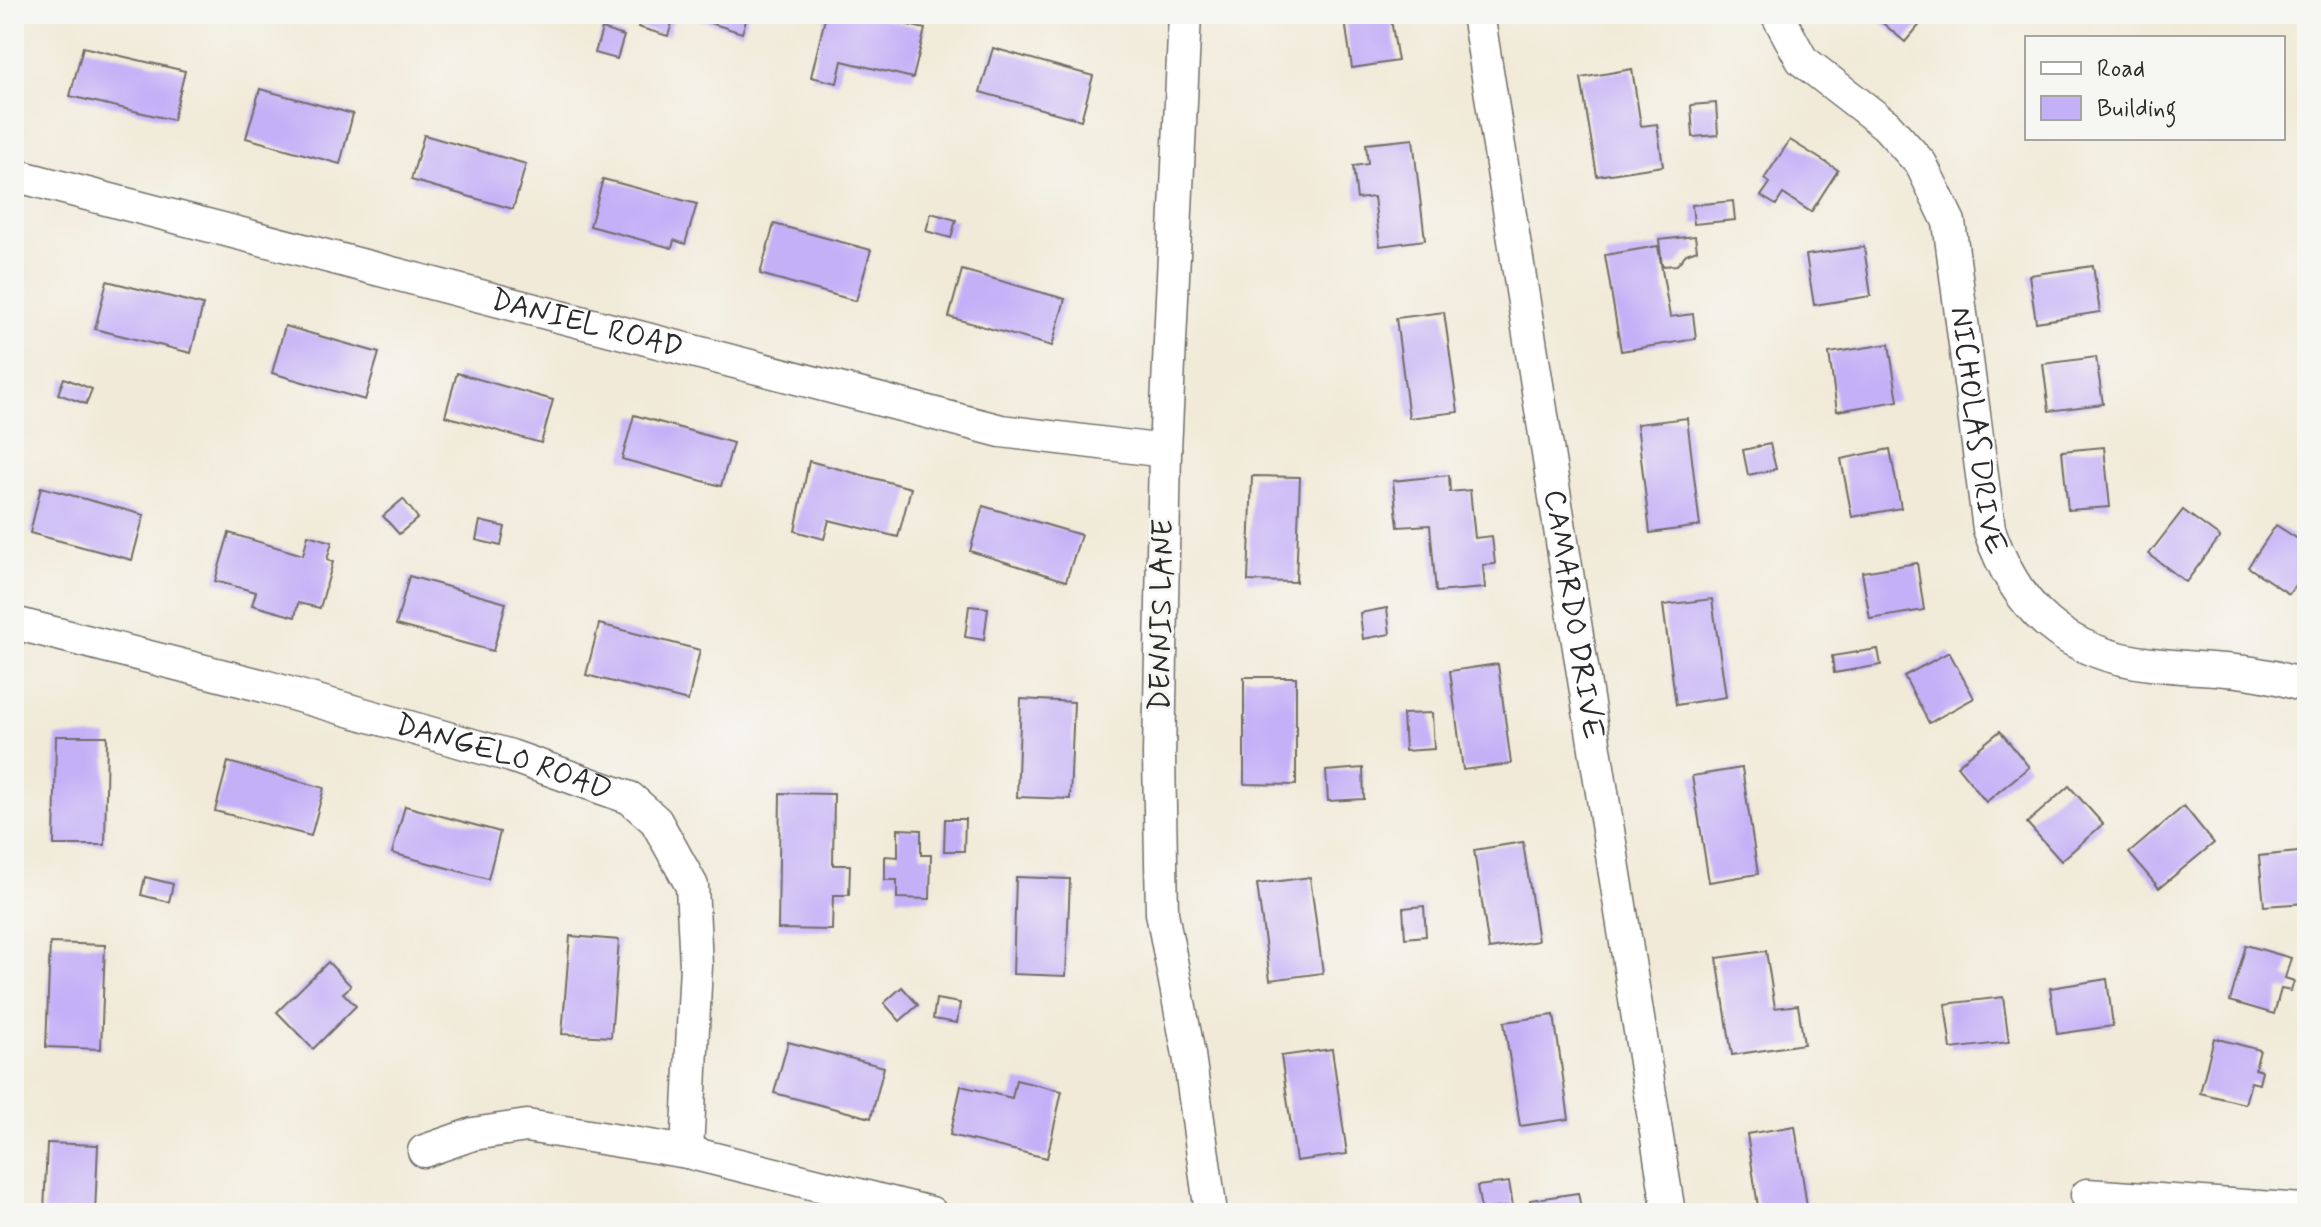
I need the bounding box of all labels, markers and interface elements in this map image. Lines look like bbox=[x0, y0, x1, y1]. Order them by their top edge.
legend bbox=[2025, 36, 2285, 140]
text: Road bbox=[2097, 54, 2145, 85]
text: Building bbox=[2097, 94, 2177, 128]
street label: DANIEL ROAD bbox=[487, 280, 687, 367]
street label: NICHOLAS DRIVE bbox=[1941, 305, 2016, 560]
street label: CAMARDO DRIVE bbox=[1535, 487, 1613, 742]
street label: DENNIS LANE bbox=[1141, 519, 1183, 711]
street label: DANGELO ROAD bbox=[391, 705, 617, 810]

